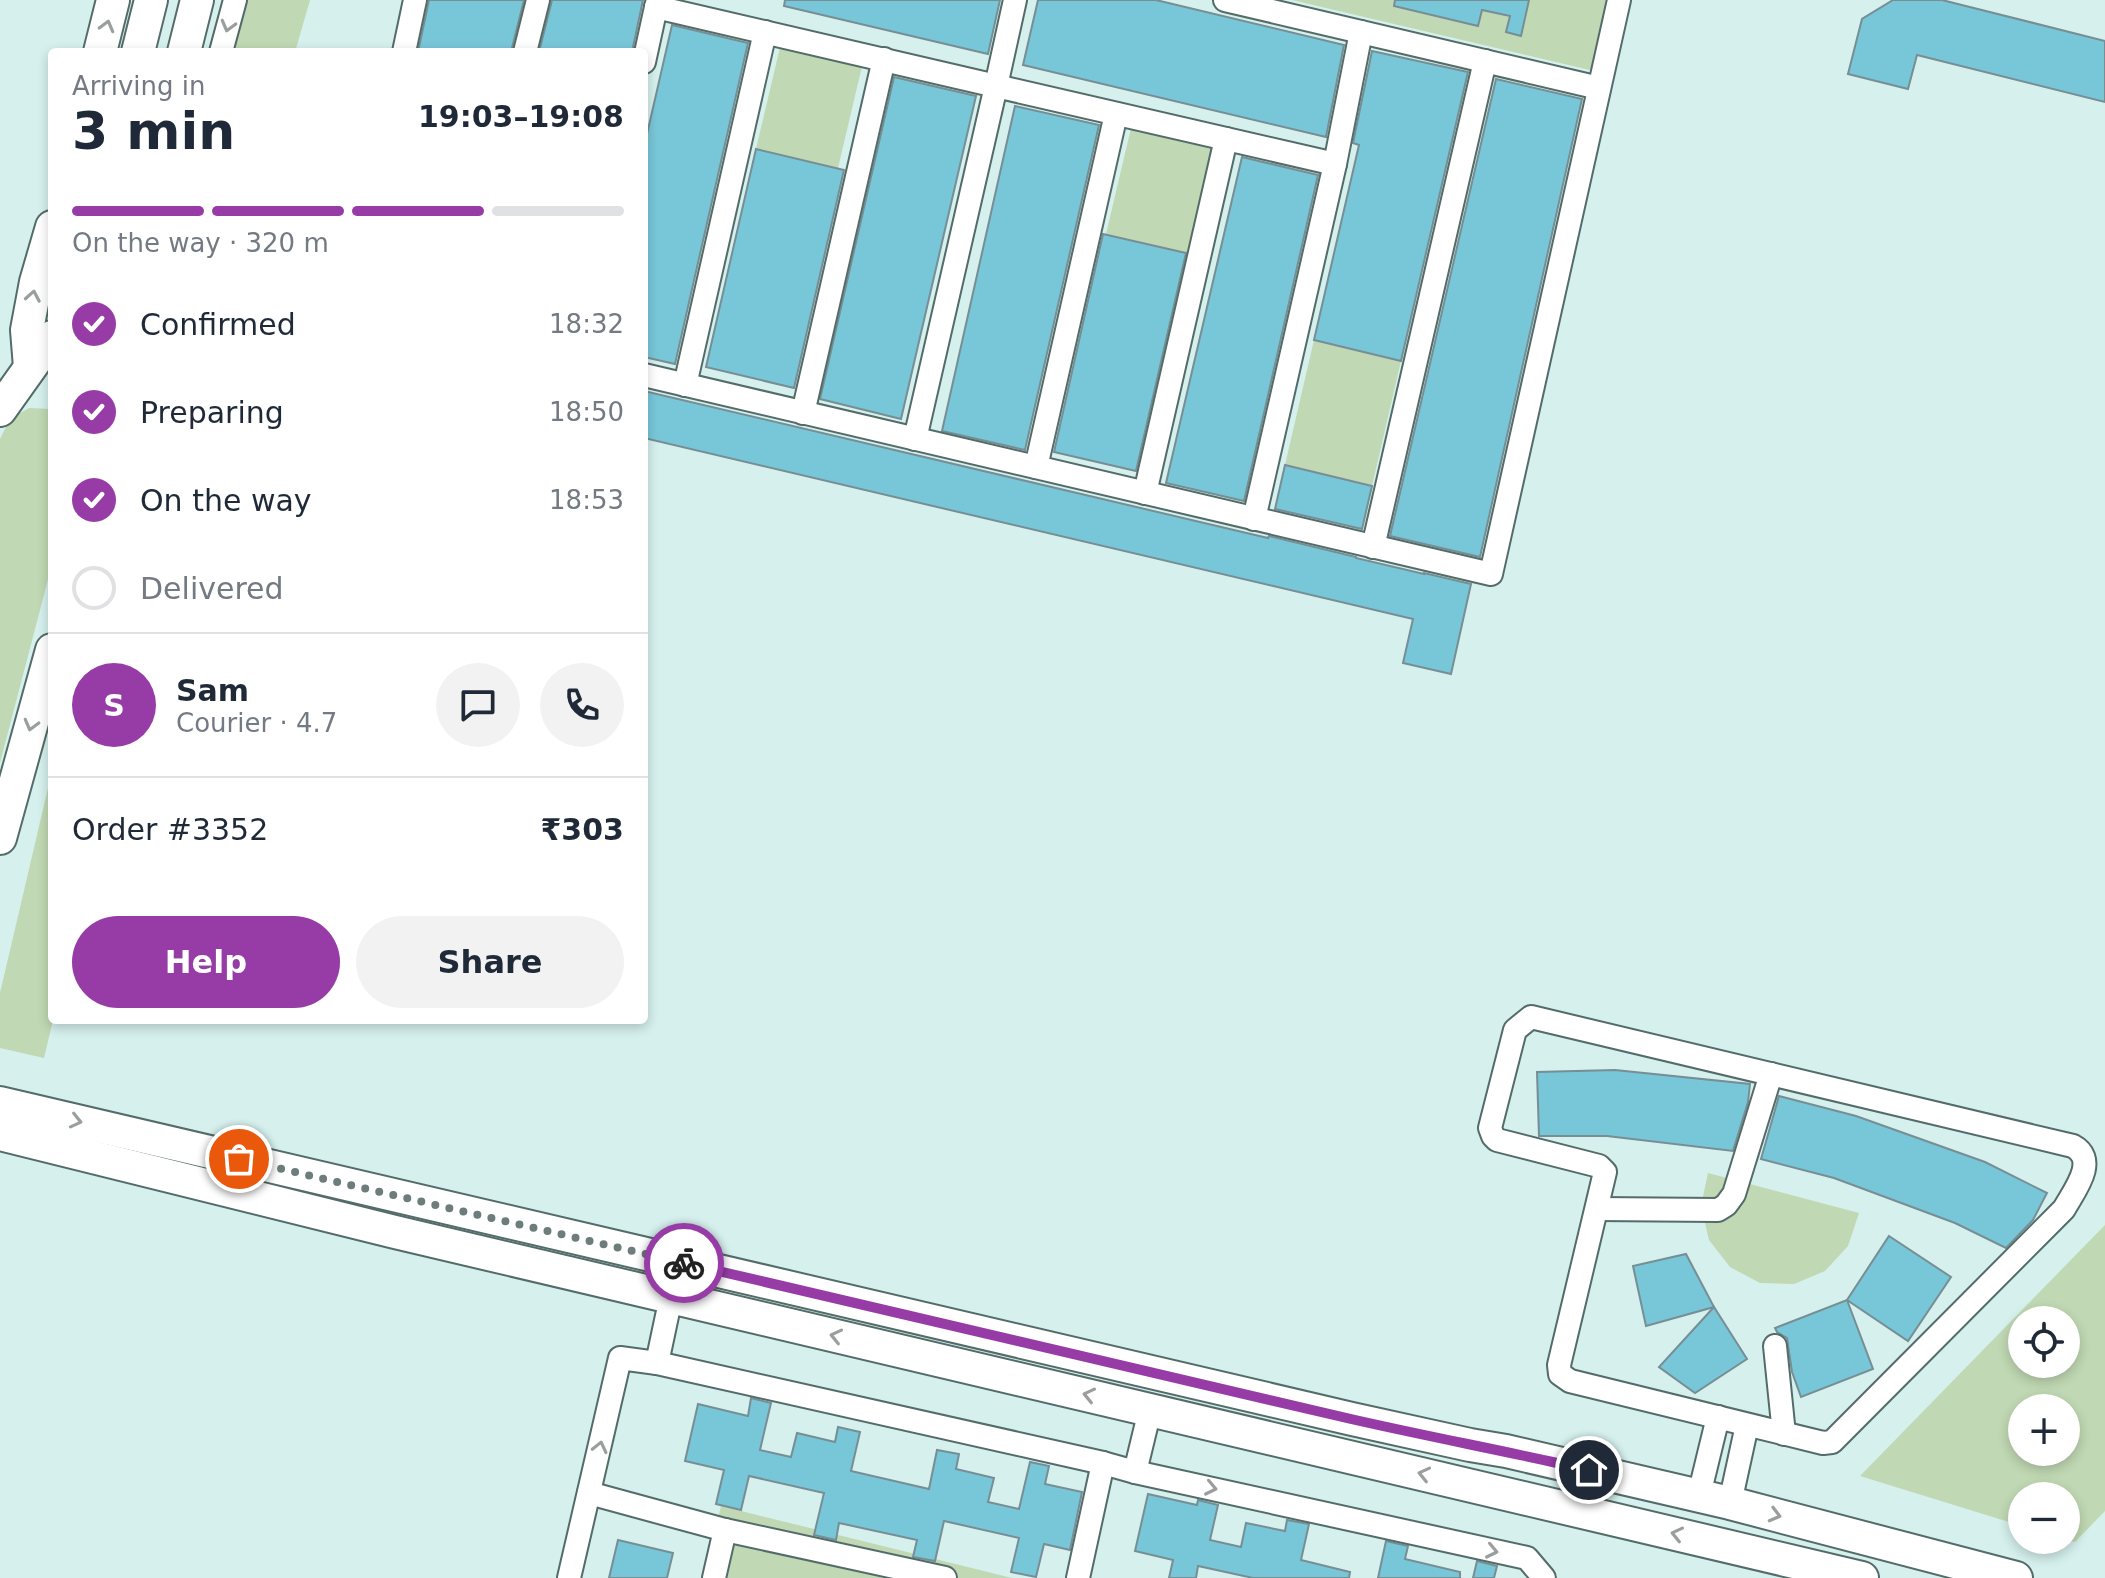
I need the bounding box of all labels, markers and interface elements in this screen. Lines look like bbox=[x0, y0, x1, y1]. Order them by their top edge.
one-way arrow bbox=[221, 19, 237, 32]
one-way arrow bbox=[97, 20, 114, 33]
text: Arriving in bbox=[72, 71, 206, 101]
text: 19:03–19:08 bbox=[418, 99, 624, 134]
text: 3 min bbox=[72, 101, 235, 161]
text: On the way · 320 m bbox=[72, 228, 329, 258]
one-way arrow bbox=[24, 289, 41, 303]
icon: check bbox=[72, 302, 116, 346]
text: Confirmed bbox=[140, 307, 296, 342]
text: 18:32 bbox=[549, 309, 624, 339]
icon: check bbox=[72, 390, 116, 434]
text: Preparing bbox=[140, 395, 284, 430]
text: 18:50 bbox=[549, 397, 624, 427]
icon: check bbox=[72, 478, 116, 522]
text: On the way bbox=[140, 483, 312, 518]
text: 18:53 bbox=[549, 485, 624, 515]
text: Delivered bbox=[140, 571, 284, 606]
button: chat bbox=[436, 663, 520, 747]
button: phone bbox=[540, 663, 624, 747]
text: Sam bbox=[176, 673, 249, 708]
text: S bbox=[103, 688, 125, 723]
text: Courier · 4.7 bbox=[176, 708, 337, 738]
one-way arrow bbox=[24, 718, 41, 732]
text: Order #3352 bbox=[72, 812, 268, 847]
text: ₹303 bbox=[541, 812, 624, 847]
button: Help bbox=[72, 916, 340, 1008]
button: Share bbox=[356, 916, 624, 1008]
one-way arrow bbox=[69, 1112, 82, 1129]
pin bbox=[205, 1125, 273, 1193]
icon: bag bbox=[217, 1137, 261, 1181]
courier bbox=[644, 1223, 724, 1303]
icon: bike bbox=[662, 1241, 706, 1285]
map controls bbox=[2008, 1306, 2080, 1554]
button: locate bbox=[2008, 1306, 2080, 1378]
one-way arrow bbox=[830, 1328, 843, 1345]
one-way arrow bbox=[1083, 1388, 1096, 1405]
button: + bbox=[2008, 1394, 2080, 1466]
pin bbox=[1555, 1436, 1623, 1504]
one-way arrow bbox=[590, 1441, 607, 1455]
icon: home bbox=[1567, 1448, 1611, 1492]
one-way arrow bbox=[1417, 1466, 1431, 1483]
one-way arrow bbox=[1204, 1479, 1217, 1496]
button: − bbox=[2008, 1482, 2080, 1554]
one-way arrow bbox=[1767, 1505, 1781, 1522]
one-way arrow bbox=[1670, 1526, 1684, 1543]
one-way arrow bbox=[1485, 1542, 1499, 1559]

